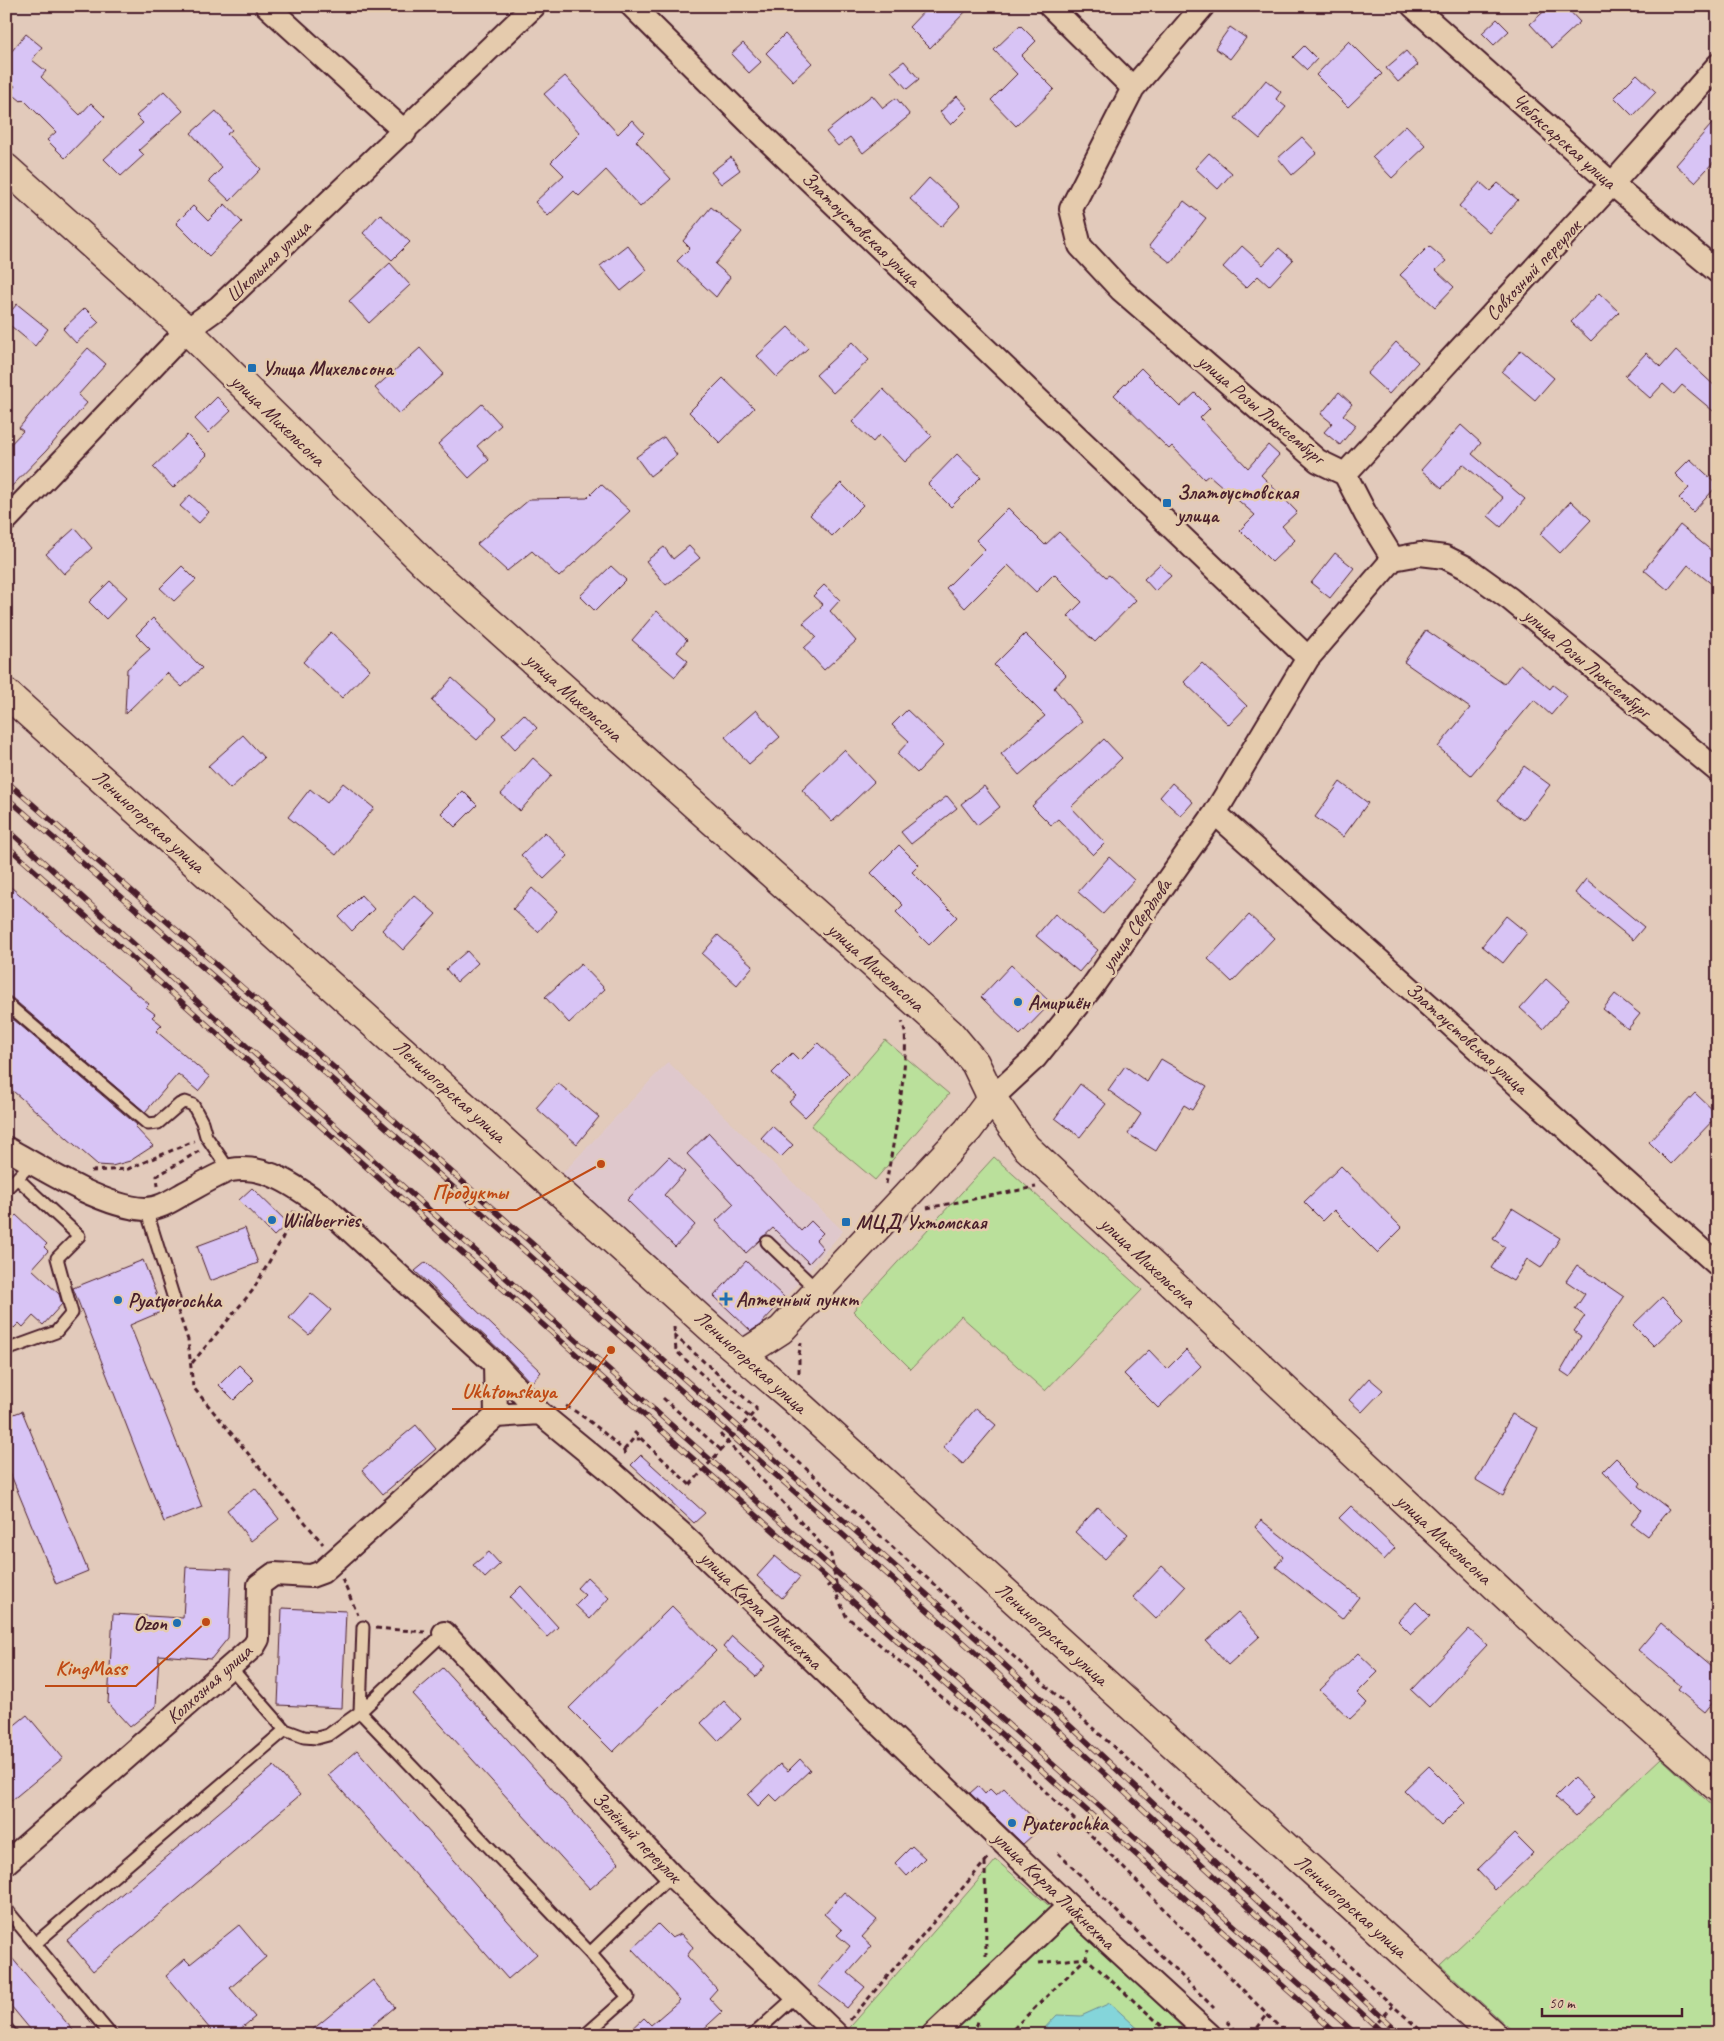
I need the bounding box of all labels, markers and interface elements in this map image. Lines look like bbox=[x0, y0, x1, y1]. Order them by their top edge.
street label: Чебоксарская улица bbox=[1507, 88, 1623, 196]
street label: Златоустовская улица bbox=[796, 166, 927, 293]
street label: Школьная улица bbox=[221, 213, 317, 307]
street label: Совхозный переулок bbox=[1480, 213, 1587, 326]
street label: улица Розы Люксембург bbox=[1192, 348, 1332, 471]
place label: Улица Михельсона bbox=[262, 356, 395, 381]
marker: Улица Михельсона bbox=[246, 362, 258, 374]
street label: улица Михельсона bbox=[225, 368, 332, 472]
place label: Златоустовская улица bbox=[1175, 480, 1299, 528]
marker: Златоустовская улица bbox=[1161, 497, 1173, 509]
street label: улица Розы Люксембург bbox=[1518, 602, 1658, 725]
street label: улица Михельсона bbox=[519, 646, 629, 748]
street label: Лениногорская улица bbox=[88, 764, 212, 879]
street label: улица Свердлова bbox=[1094, 872, 1178, 977]
street label: улица Михельсона bbox=[821, 916, 931, 1018]
street label: Златоустовская улица bbox=[1401, 977, 1535, 1101]
place label: Амириён bbox=[1028, 990, 1091, 1015]
marker: Амириён bbox=[1012, 996, 1024, 1008]
street label: Лениногорская улица bbox=[389, 1034, 513, 1149]
callout: Продукты bbox=[422, 1174, 517, 1210]
text: Продукты bbox=[432, 1179, 510, 1206]
place label: Wildberries bbox=[282, 1208, 362, 1233]
place label: МЦД Ухтомская bbox=[856, 1210, 988, 1235]
street label: улица Михельсона bbox=[1094, 1211, 1202, 1314]
marker: Wildberries bbox=[266, 1214, 278, 1226]
marker: МЦД Ухтомская bbox=[840, 1216, 852, 1228]
place label: Аптечный пункт bbox=[736, 1287, 860, 1312]
place label: Pyatyorochka bbox=[128, 1288, 223, 1313]
marker: Аптечный пункт bbox=[720, 1293, 732, 1305]
marker: Pyatyorochka bbox=[112, 1294, 124, 1306]
street label: Лениногорская улица bbox=[690, 1305, 814, 1420]
callout: Ukhtomskaya bbox=[452, 1373, 566, 1409]
text: Ukhtomskaya bbox=[462, 1378, 558, 1404]
street label: улица Михельсона bbox=[1390, 1488, 1498, 1591]
street label: улица Карла Либкнехта bbox=[694, 1545, 829, 1676]
street label: Лениногорская улица bbox=[991, 1577, 1115, 1692]
place label: Ozon bbox=[134, 1611, 168, 1636]
marker: Ozon bbox=[171, 1617, 183, 1629]
street label: Колхозная улица bbox=[161, 1638, 258, 1729]
callout: KingMass bbox=[45, 1650, 136, 1686]
text: KingMass bbox=[56, 1655, 129, 1681]
street label: Зелёный переулок bbox=[587, 1786, 688, 1889]
place label: Pyaterochka bbox=[1022, 1811, 1110, 1836]
marker: Pyaterochka bbox=[1006, 1817, 1018, 1829]
street label: улица Карла Либкнехта bbox=[987, 1825, 1122, 1956]
street label: Лениногорская улица bbox=[1290, 1849, 1414, 1964]
scale bar bbox=[1542, 1986, 1682, 2018]
text: 50 m bbox=[1549, 1994, 1576, 2013]

